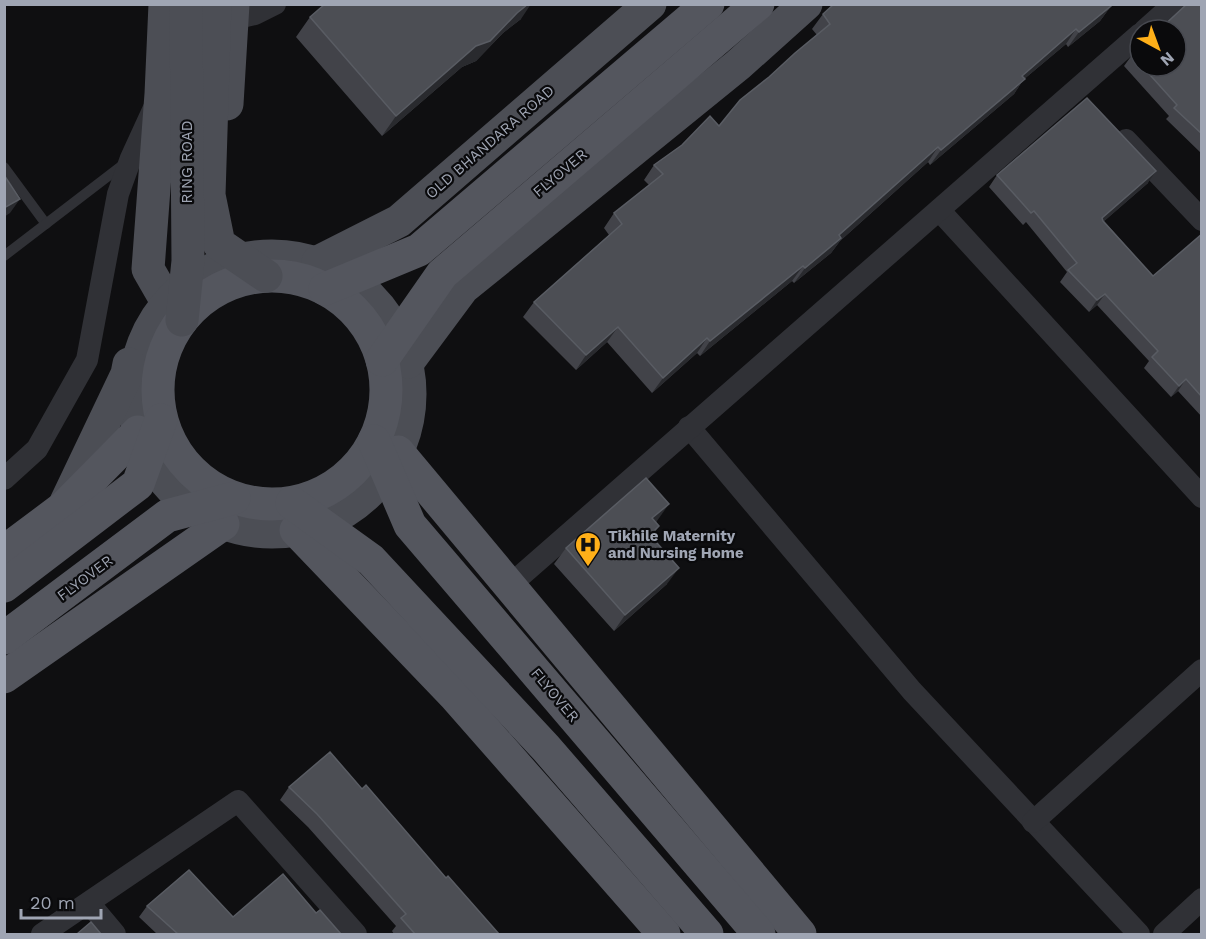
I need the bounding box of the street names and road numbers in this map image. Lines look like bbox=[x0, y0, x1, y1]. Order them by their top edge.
street label: OLD BHANDARA ROAD bbox=[422, 81, 558, 203]
street label: RING ROAD bbox=[178, 121, 196, 203]
street label: FLYOVER bbox=[529, 145, 591, 201]
street label: FLYOVER bbox=[54, 551, 116, 605]
street label: FLYOVER bbox=[527, 664, 583, 726]

